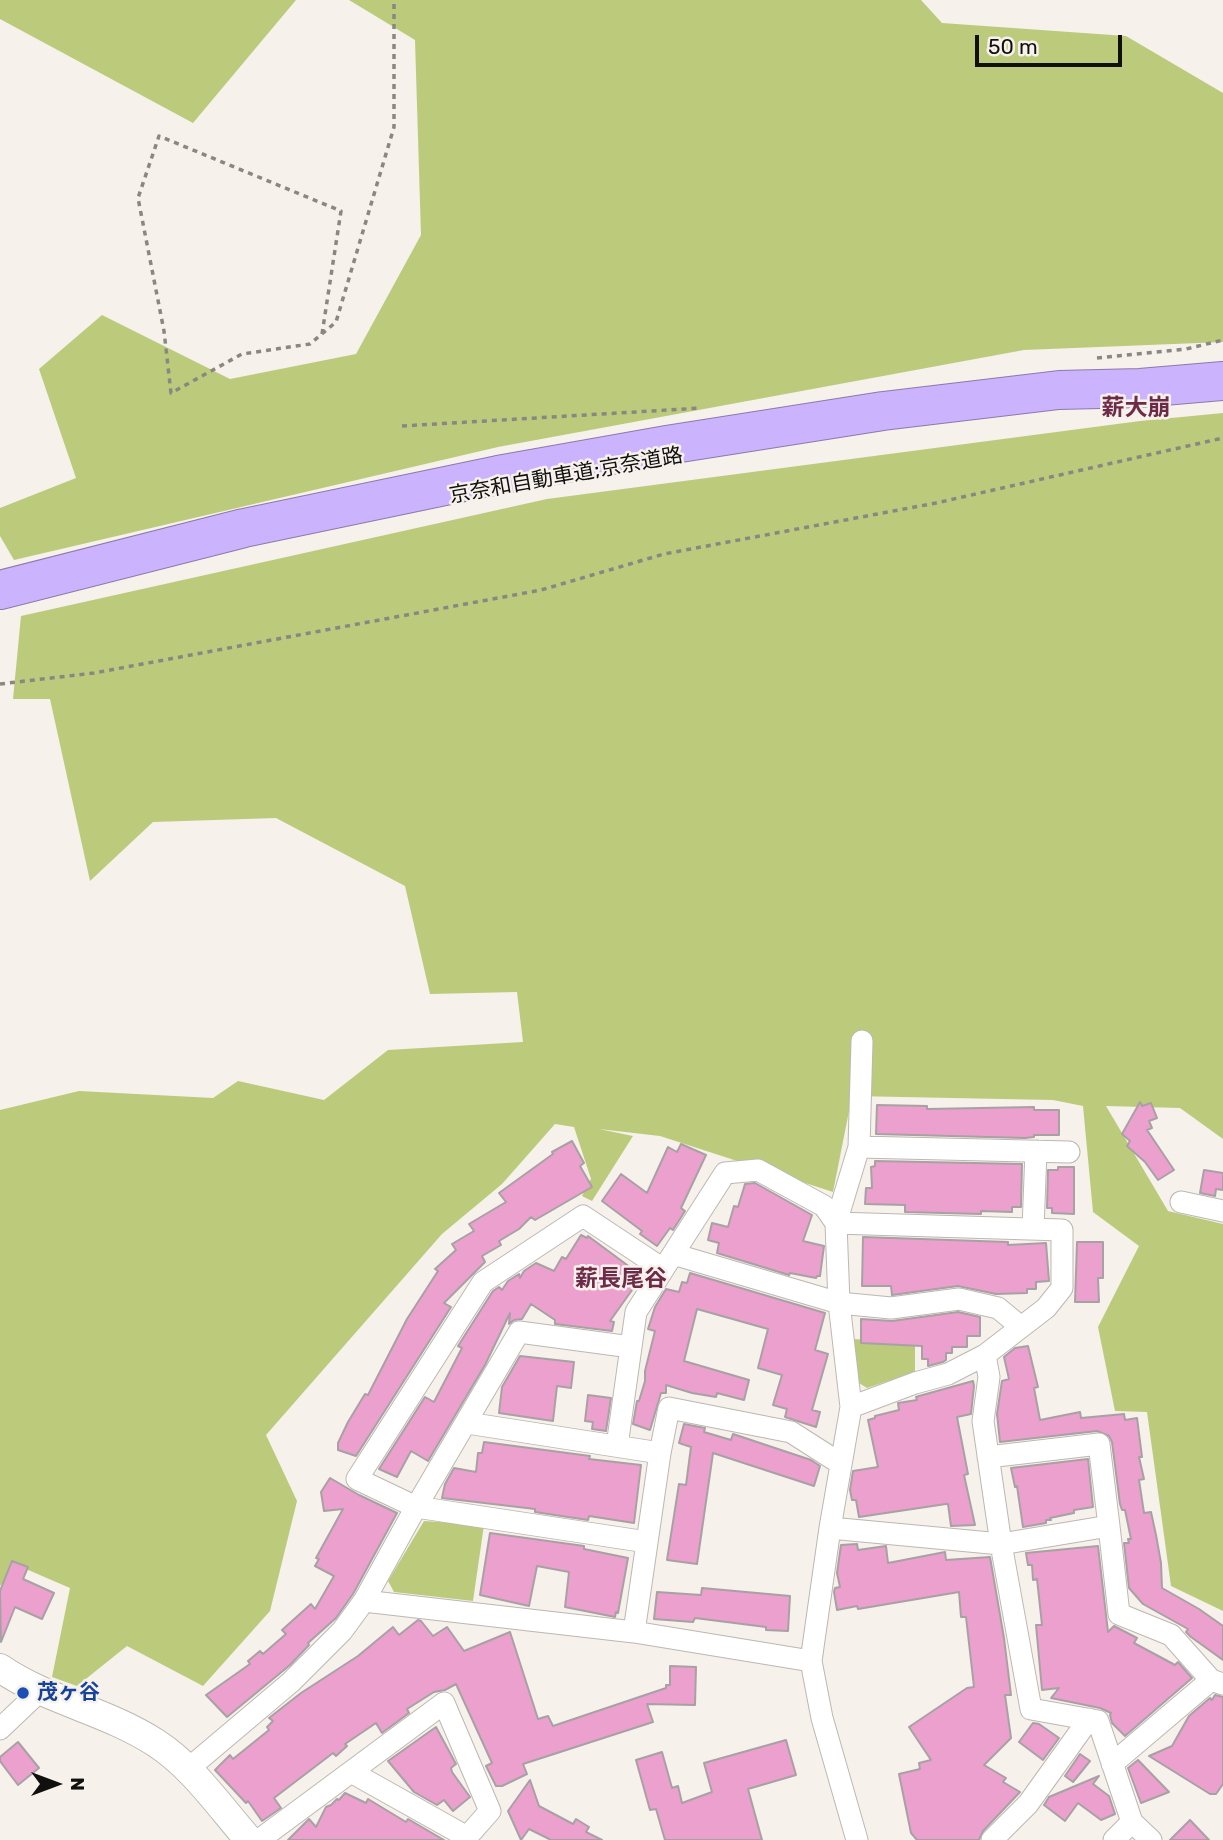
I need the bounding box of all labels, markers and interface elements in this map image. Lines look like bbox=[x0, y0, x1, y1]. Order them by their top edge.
scale bar bbox=[978, 21, 1125, 65]
text: 50 m bbox=[988, 34, 1038, 59]
district label: 薪大崩 bbox=[1102, 394, 1170, 422]
street label: 京奈和自動車道;京奈道路 bbox=[447, 443, 685, 509]
district label: 薪長尾谷 bbox=[575, 1265, 667, 1293]
place label: 茂ヶ谷 bbox=[37, 1680, 100, 1706]
marker: 茂ヶ谷 bbox=[15, 1685, 31, 1701]
north arrow bbox=[21, 1749, 91, 1819]
text: N bbox=[66, 1777, 89, 1791]

